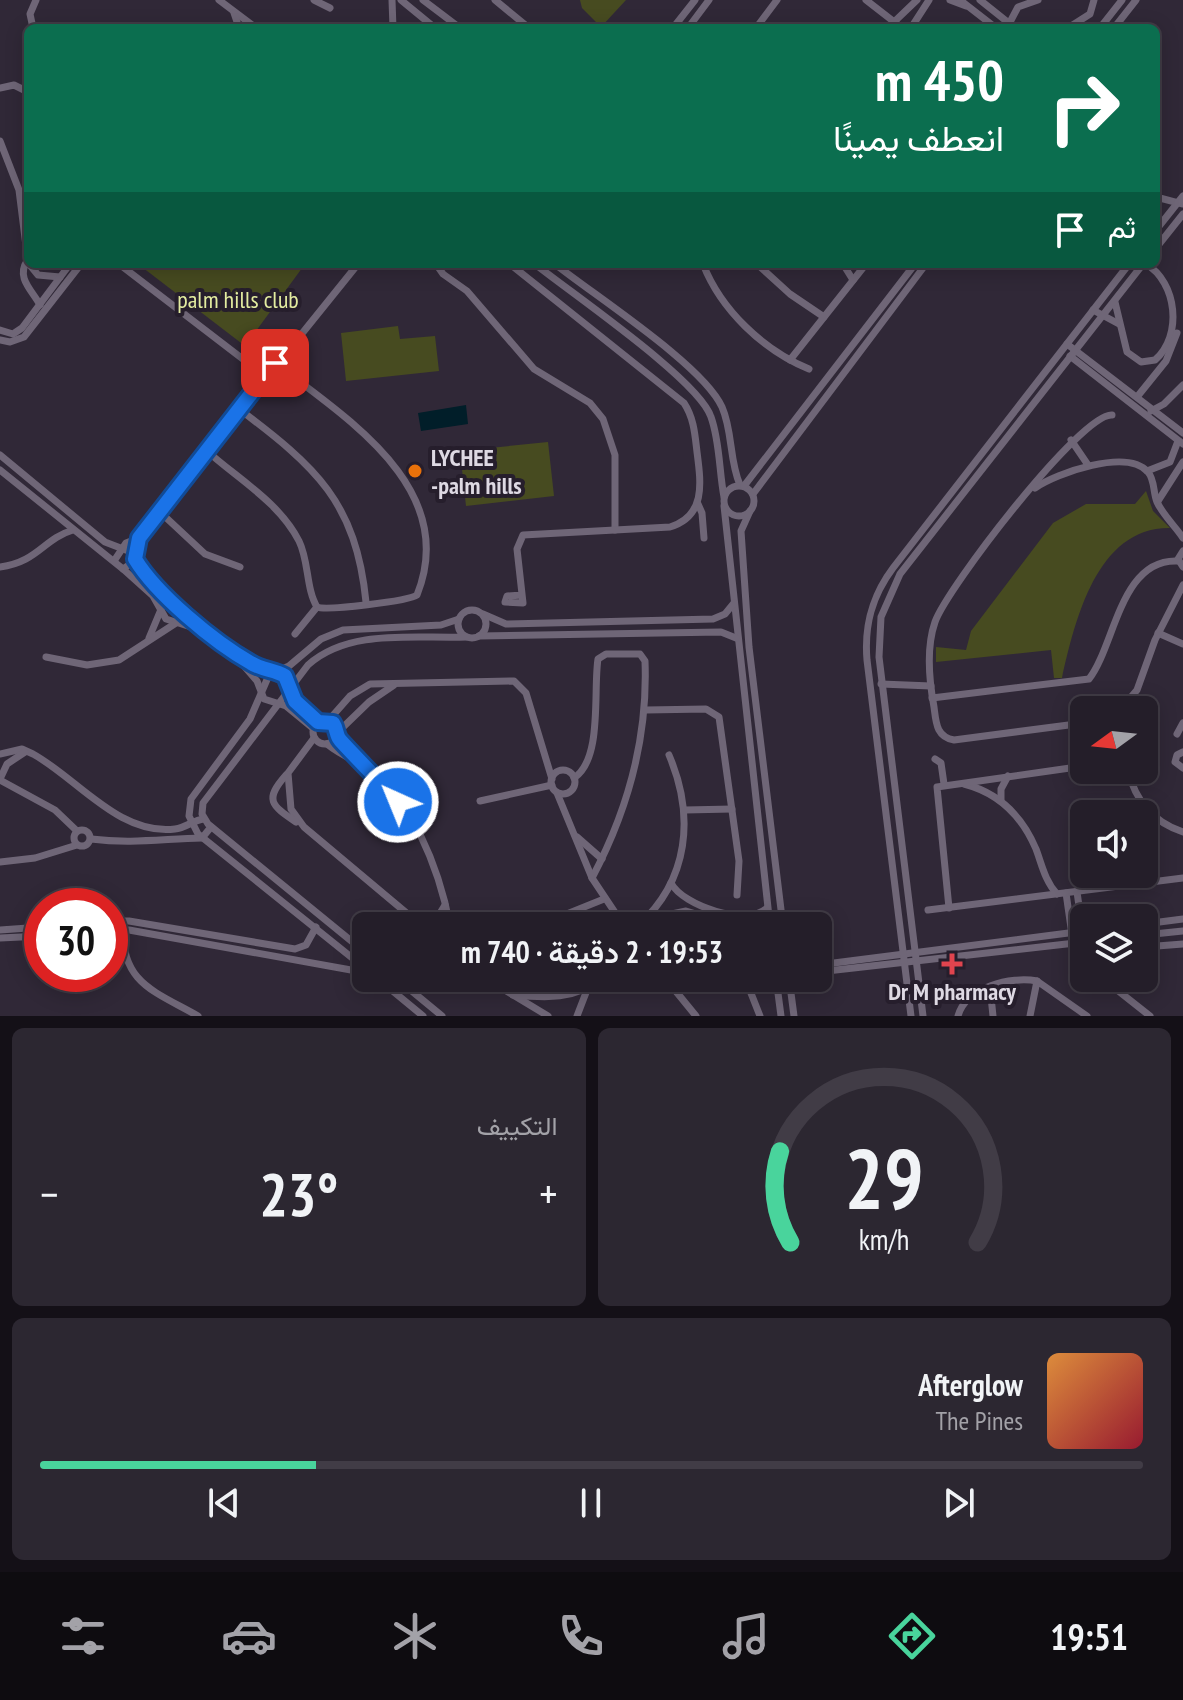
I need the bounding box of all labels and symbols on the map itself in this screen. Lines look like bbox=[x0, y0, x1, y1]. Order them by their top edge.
park label: palm hills club bbox=[177, 284, 299, 315]
pin bbox=[241, 329, 309, 397]
place label: LYCHEE -palm hills bbox=[431, 442, 522, 501]
marker: LYCHEE -palm hills bbox=[406, 462, 424, 480]
north arrow bbox=[1070, 696, 1158, 784]
position arrow bbox=[356, 760, 440, 844]
speed limit sign: 30 bbox=[24, 888, 128, 992]
marker: Dr M pharmacy bbox=[943, 955, 961, 973]
place label: Dr M pharmacy bbox=[888, 976, 1016, 1007]

